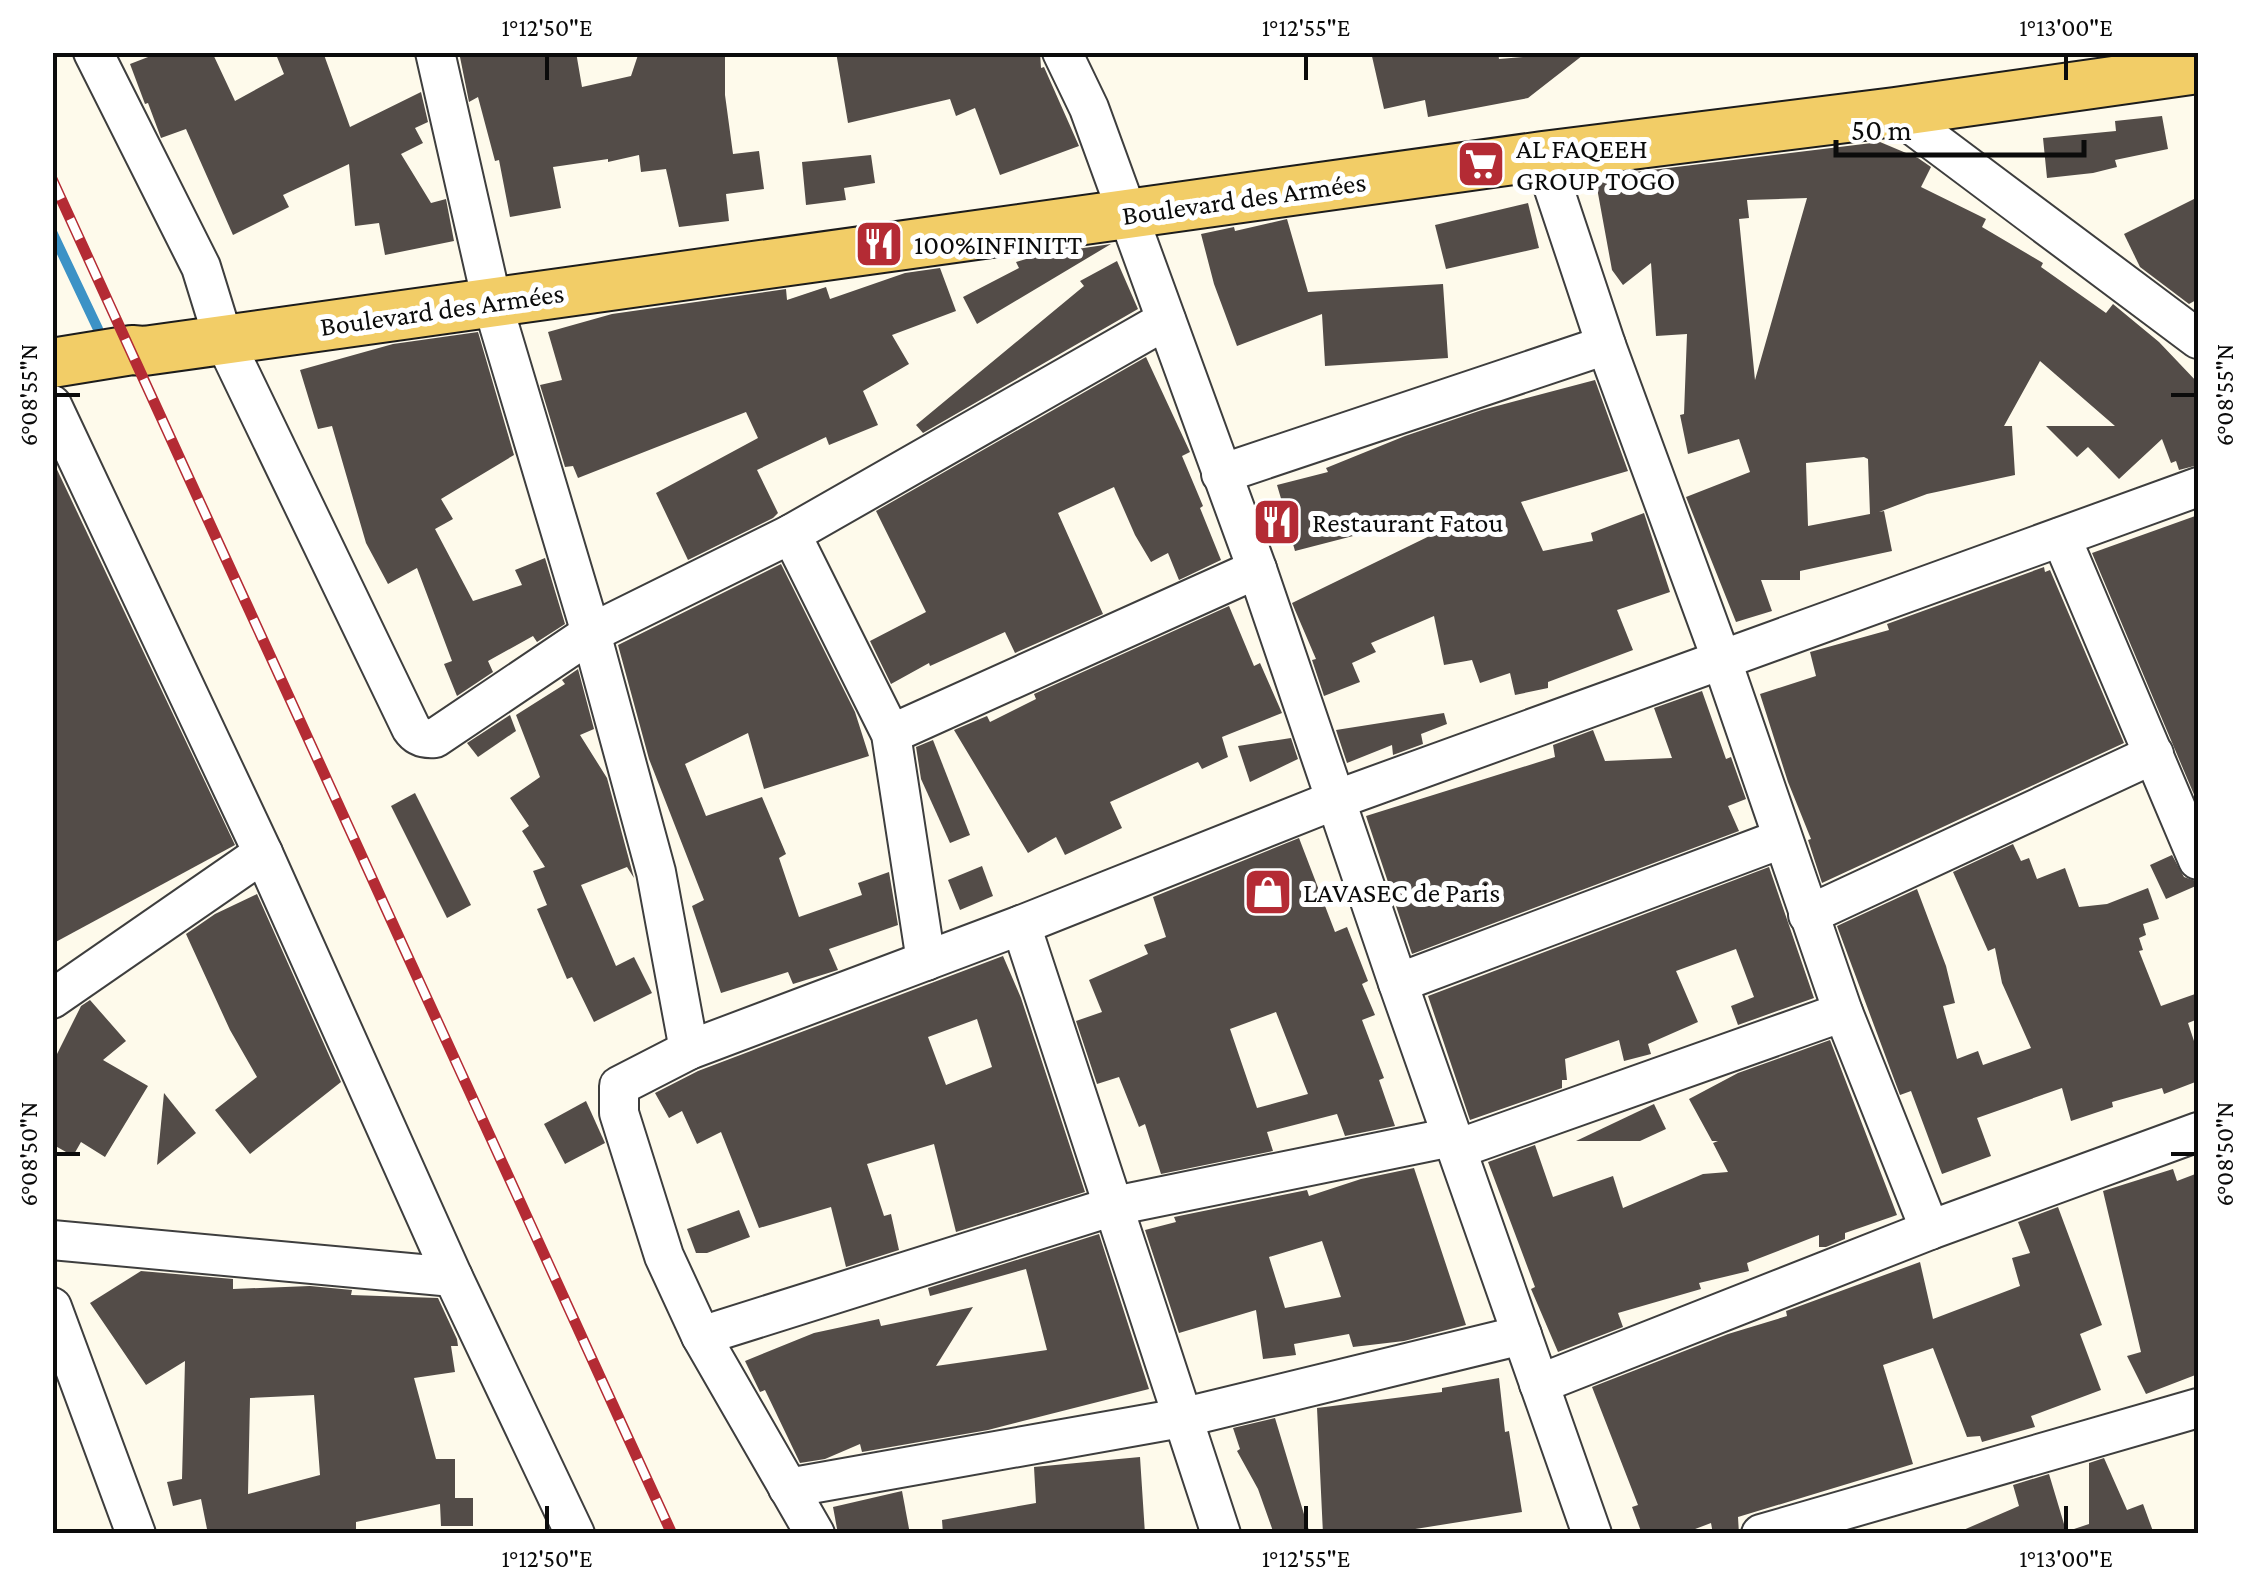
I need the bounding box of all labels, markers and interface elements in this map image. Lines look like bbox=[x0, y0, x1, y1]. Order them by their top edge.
text: 1°12'50"E bbox=[501, 14, 593, 41]
text: 1°12'55"E bbox=[1262, 14, 1350, 41]
text: 1°13'00"E bbox=[2019, 14, 2113, 41]
scale bar bbox=[1836, 95, 2084, 157]
text: 50 m bbox=[1851, 113, 1912, 146]
place label: AL FAQEEH GROUP TOGO bbox=[1516, 133, 1675, 196]
supermarket icon: AL FAQEEH GROUP TOGO bbox=[1455, 138, 1507, 190]
street label: Boulevard des Armées bbox=[1120, 166, 1368, 231]
restaurant icon: 100%INFINITT bbox=[853, 218, 905, 270]
place label: 100%INFINITT bbox=[914, 229, 1082, 260]
street label: Boulevard des Armées bbox=[318, 277, 566, 342]
text: 6°08'55"N bbox=[15, 344, 42, 446]
text: 6°08'55"N bbox=[2211, 344, 2238, 446]
restaurant icon: Restaurant Fatou bbox=[1251, 496, 1303, 548]
place label: Restaurant Fatou bbox=[1312, 507, 1503, 538]
shop icon: LAVASEC de Paris bbox=[1242, 866, 1294, 918]
place label: LAVASEC de Paris bbox=[1303, 877, 1500, 908]
text: 6°08'50"N bbox=[15, 1102, 42, 1206]
text: 6°08'50"N bbox=[2211, 1102, 2238, 1206]
text: 1°12'50"E bbox=[501, 1545, 593, 1572]
text: 1°12'55"E bbox=[1262, 1545, 1350, 1572]
text: 1°13'00"E bbox=[2019, 1545, 2113, 1572]

